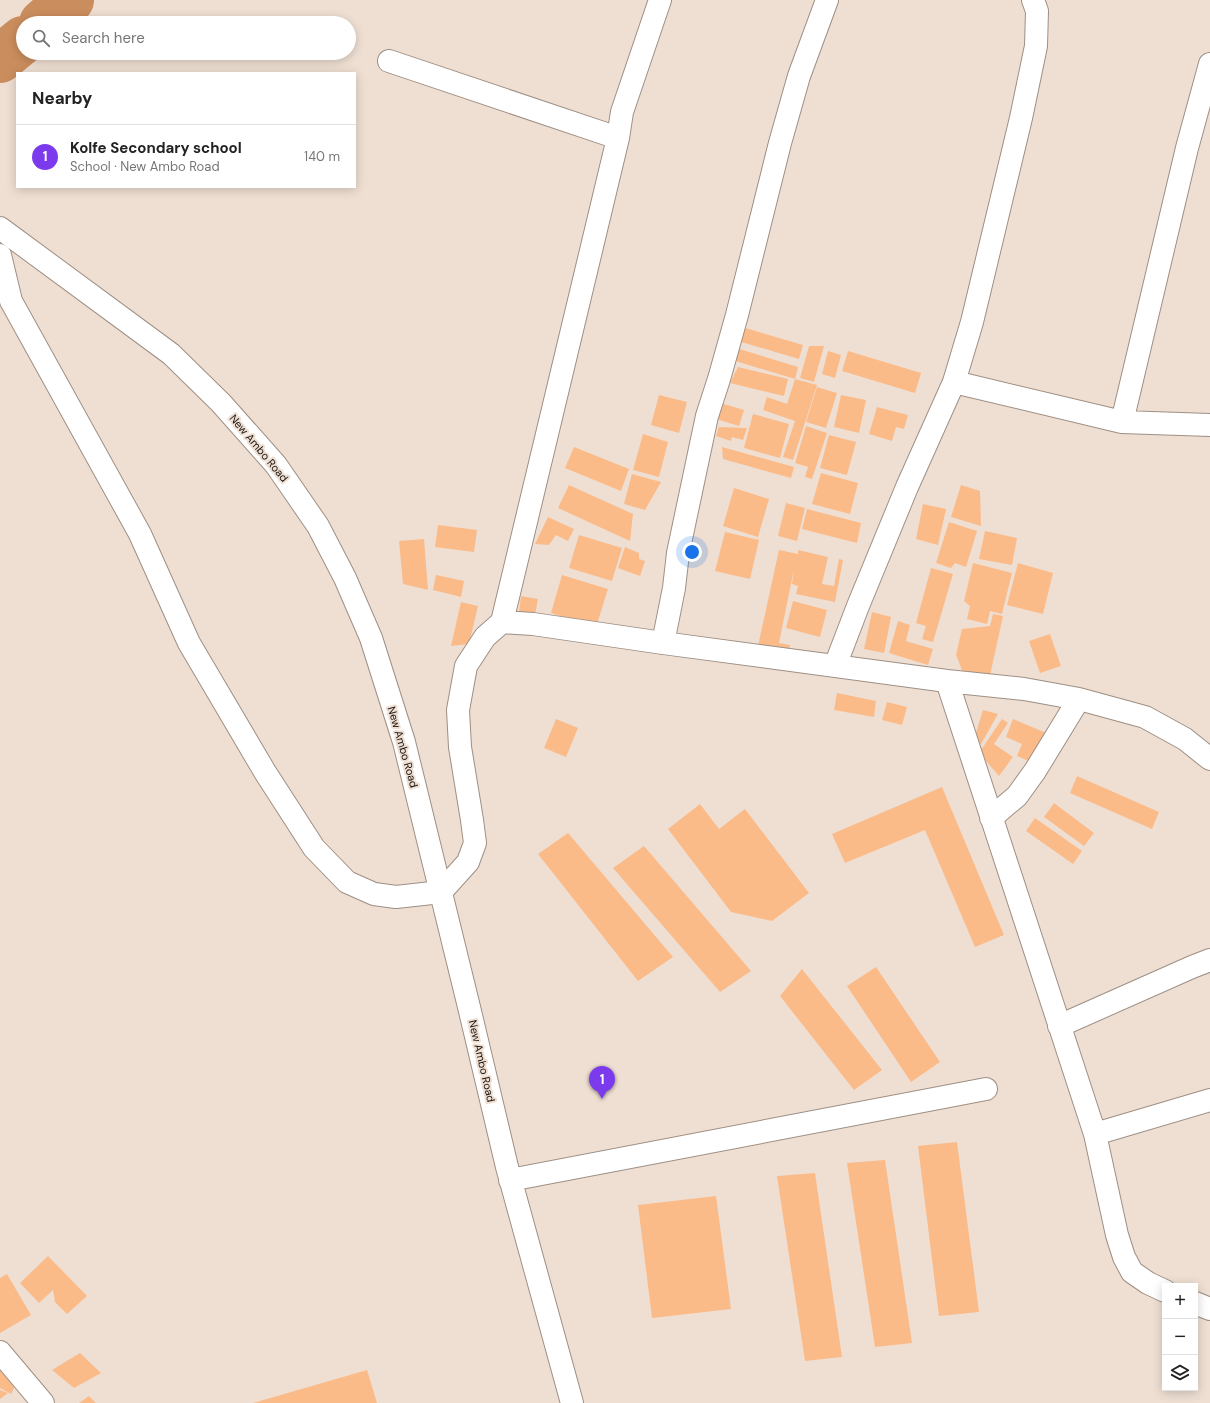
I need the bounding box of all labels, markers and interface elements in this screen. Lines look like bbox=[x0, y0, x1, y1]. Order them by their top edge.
search box bbox=[16, 16, 356, 60]
icon: search bbox=[30, 27, 52, 49]
text: Search here bbox=[62, 28, 145, 48]
text: Nearby bbox=[32, 87, 92, 109]
text: Kolfe Secondary school bbox=[70, 138, 242, 158]
text: 1 bbox=[43, 148, 47, 165]
text: 140 m bbox=[304, 148, 340, 165]
text: School · New Ambo Road bbox=[70, 158, 220, 175]
street label: New Ambo Road bbox=[227, 411, 291, 485]
your location bbox=[682, 542, 702, 562]
street label: New Ambo Road bbox=[385, 705, 421, 789]
street label: New Ambo Road bbox=[466, 1019, 498, 1104]
pin: 1 bbox=[589, 1066, 615, 1099]
map controls bbox=[1162, 1283, 1198, 1391]
button: + bbox=[1162, 1283, 1198, 1319]
button: − bbox=[1162, 1319, 1198, 1355]
button: layers bbox=[1162, 1355, 1198, 1391]

